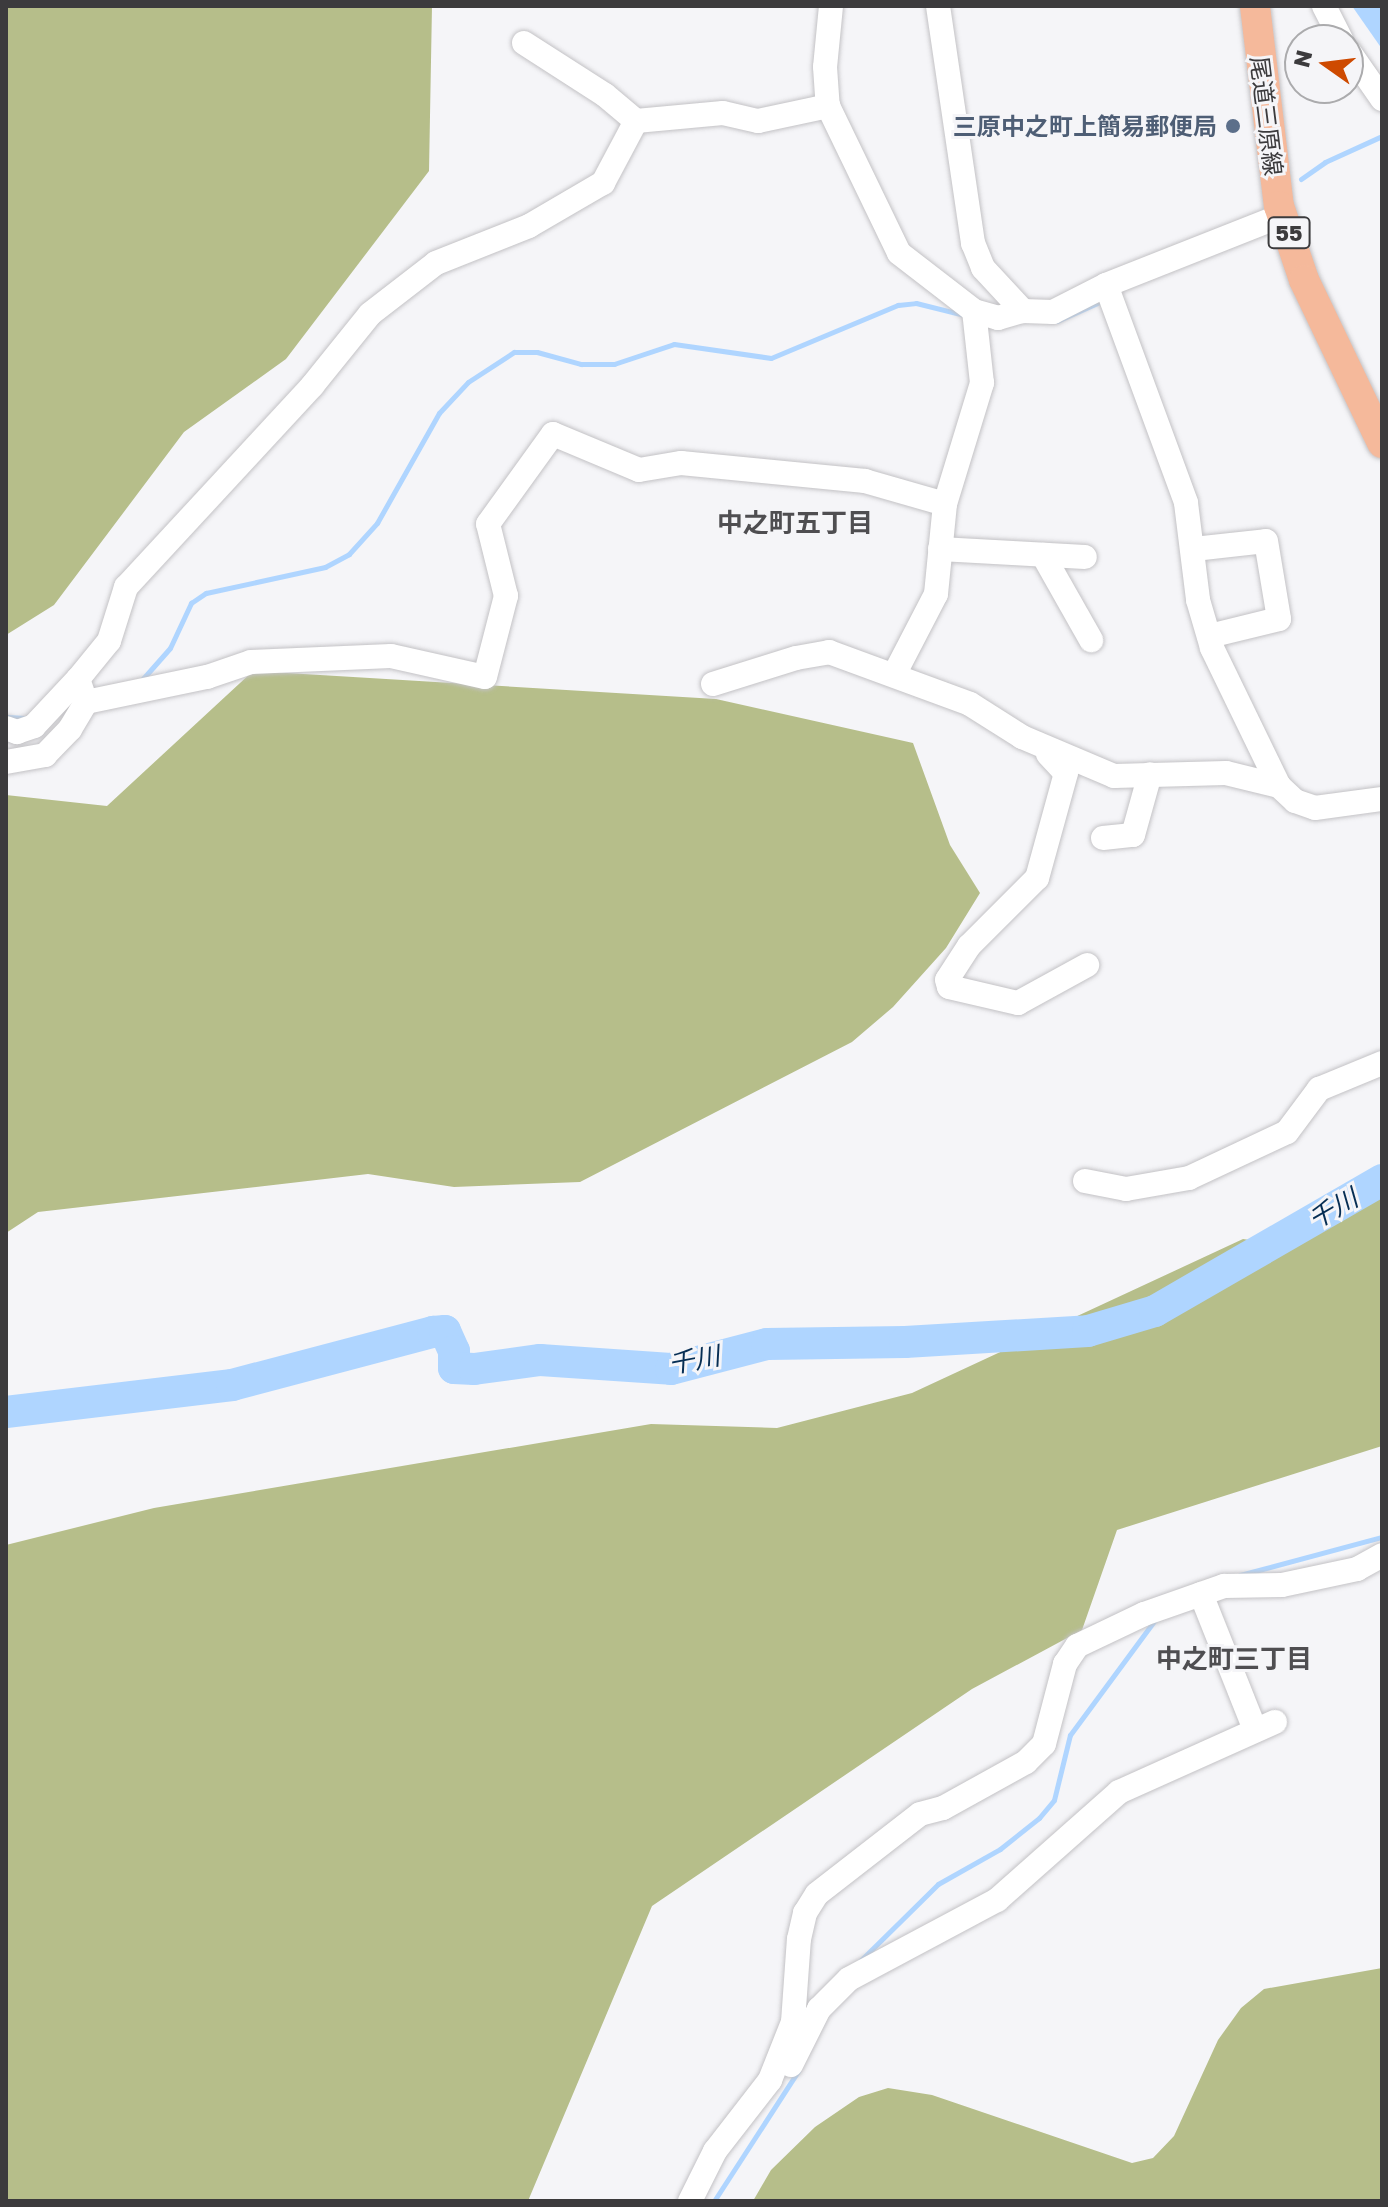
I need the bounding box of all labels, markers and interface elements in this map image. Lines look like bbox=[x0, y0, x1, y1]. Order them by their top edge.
north arrow bbox=[1284, 24, 1364, 104]
text: N bbox=[1287, 47, 1317, 70]
street label: 尾道三原線 bbox=[1245, 55, 1289, 177]
place label: 三原中之町上簡易郵便局 bbox=[953, 112, 1217, 140]
marker: 三原中之町上簡易郵便局 bbox=[1224, 117, 1242, 135]
road number: 55 bbox=[1267, 215, 1311, 251]
district label: 中之町五丁目 bbox=[717, 507, 873, 539]
water label: 千川 bbox=[1303, 1182, 1363, 1236]
water label: 千川 bbox=[666, 1340, 722, 1380]
district label: 中之町三丁目 bbox=[1156, 1643, 1312, 1675]

